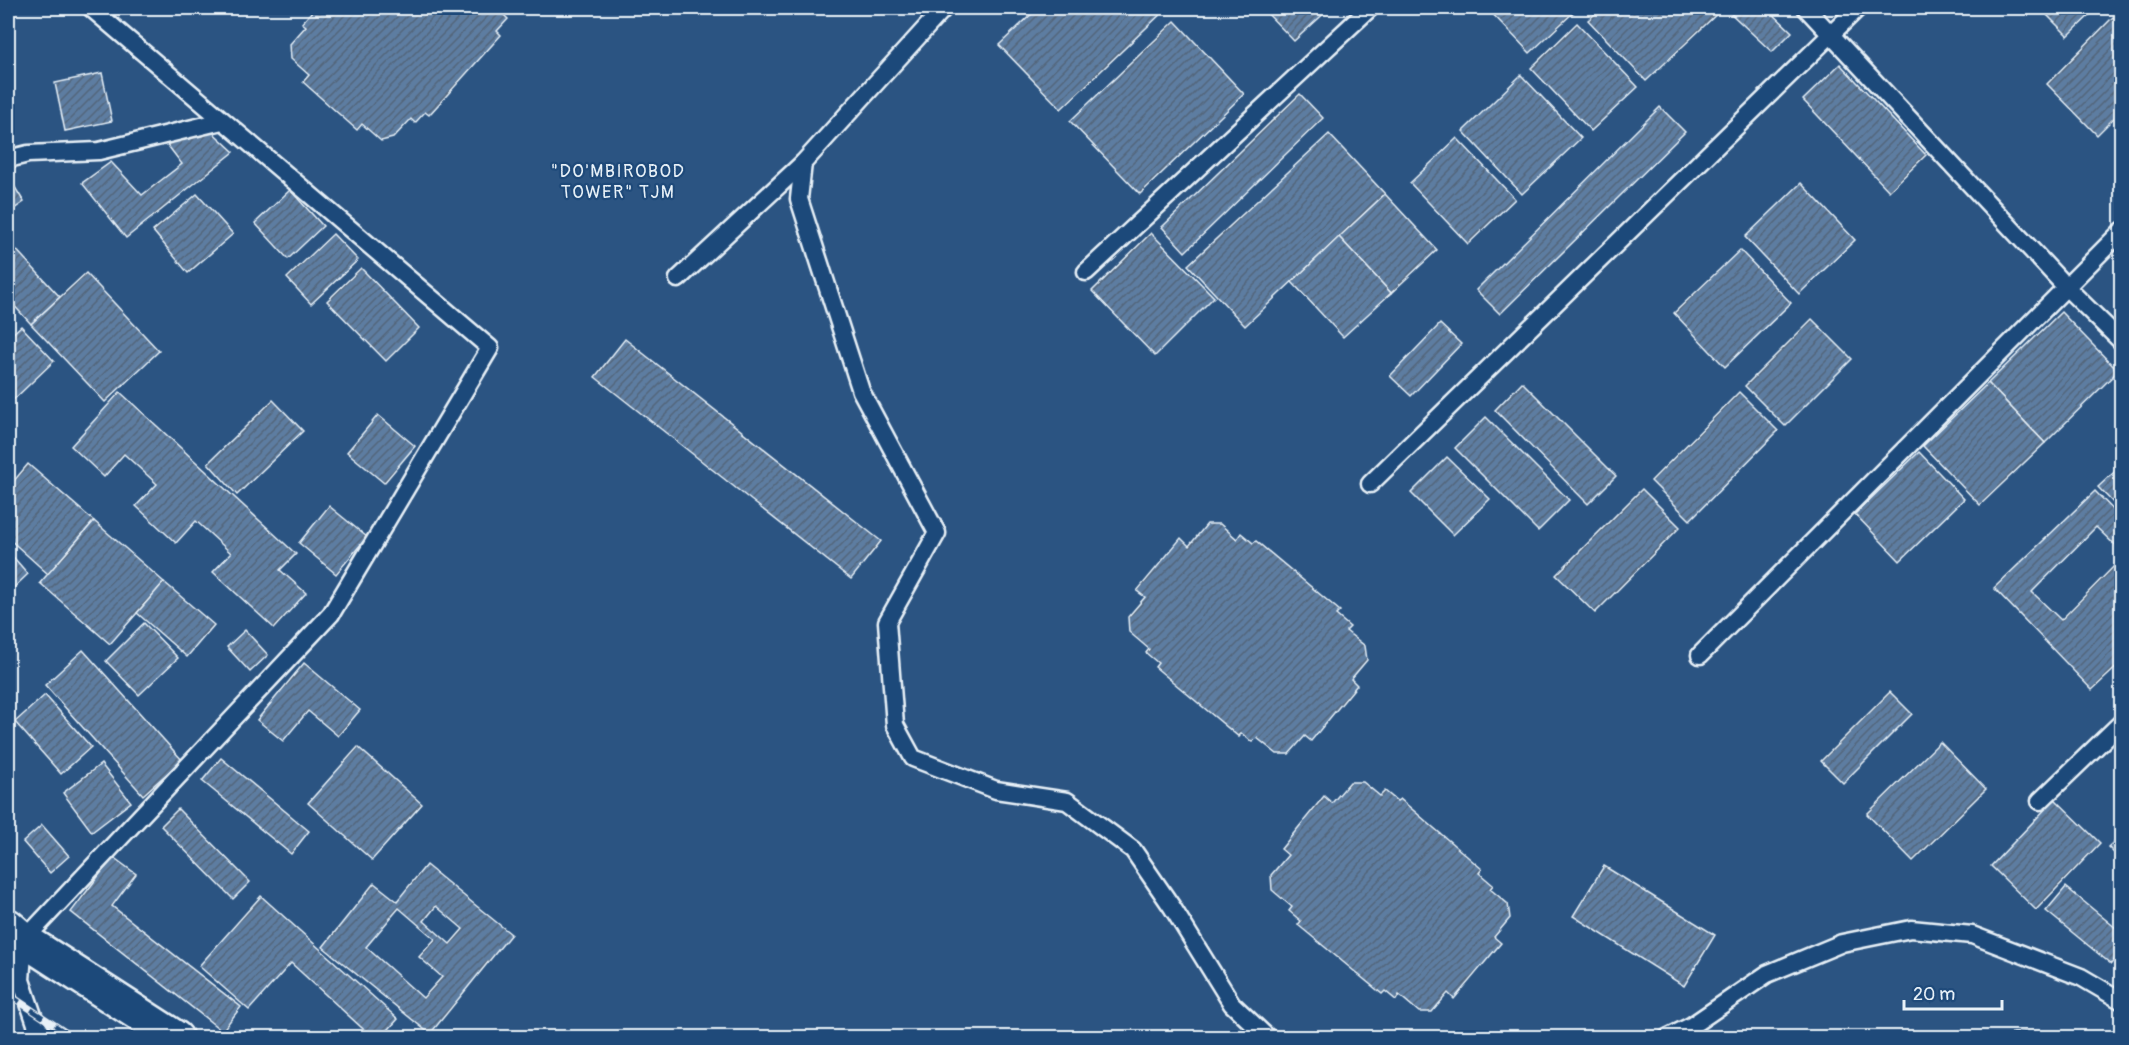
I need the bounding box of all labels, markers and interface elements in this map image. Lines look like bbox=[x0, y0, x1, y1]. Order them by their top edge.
district label: "DO'MBIROBOD TOWER" TJM bbox=[551, 160, 685, 204]
scale bar bbox=[1904, 973, 2002, 1011]
text: 20 m bbox=[1913, 983, 1955, 1006]

